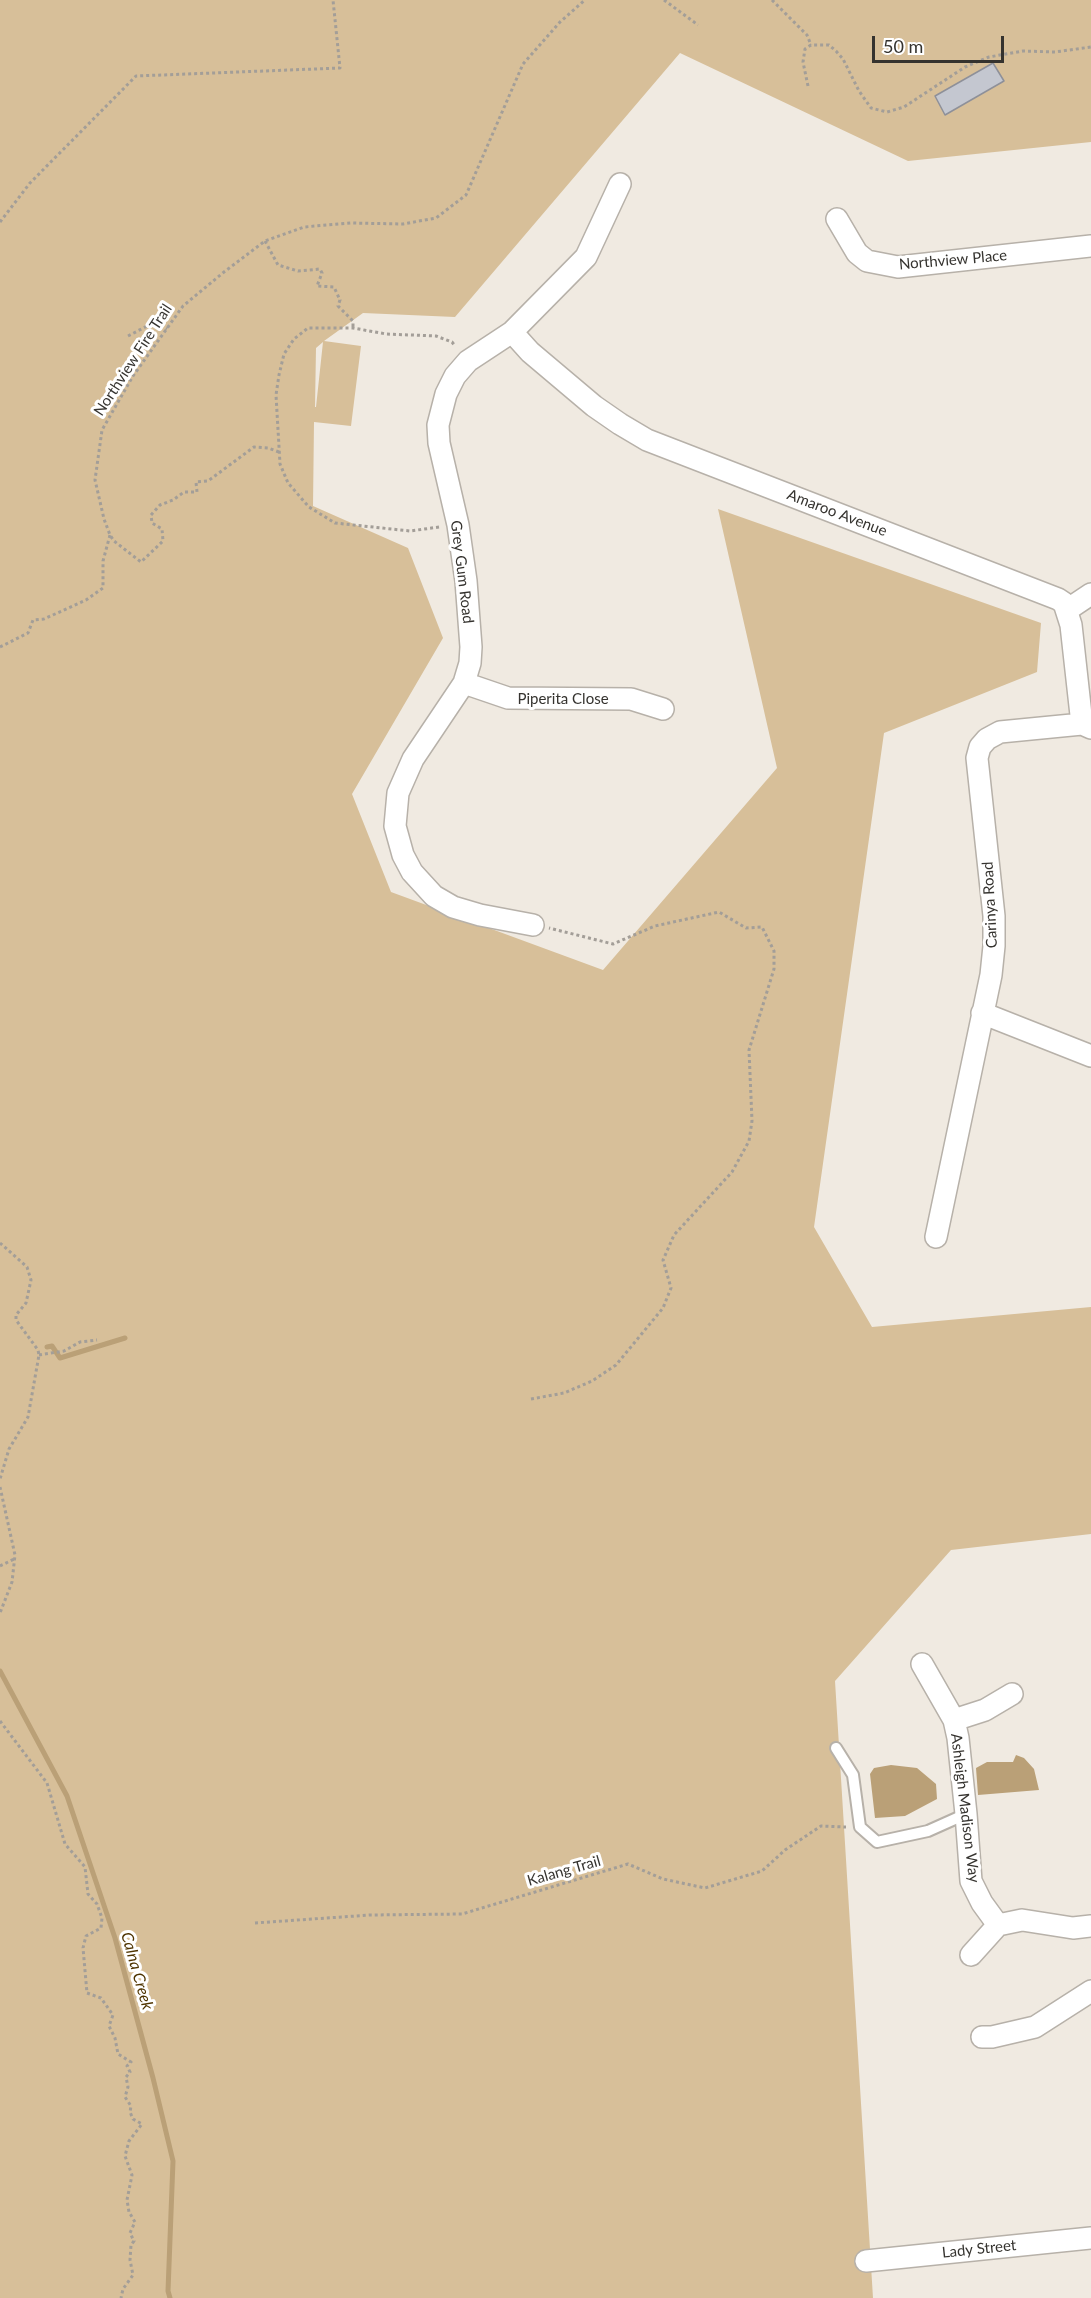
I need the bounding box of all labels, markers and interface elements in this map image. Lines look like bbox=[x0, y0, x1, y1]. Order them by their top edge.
scale bar bbox=[875, 24, 1007, 62]
text: 50 m bbox=[883, 35, 923, 57]
street label: Northview Place bbox=[898, 246, 1008, 274]
street label: Northview Fire Trail bbox=[90, 301, 176, 419]
street label: Amaroo Avenue bbox=[784, 486, 890, 540]
street label: Grey Gum Road bbox=[447, 519, 477, 625]
street label: Piperita Close bbox=[517, 690, 609, 708]
street label: Carinya Road bbox=[979, 861, 1001, 949]
street label: Ashleigh Madison Way bbox=[947, 1732, 983, 1884]
street label: Kalang Trail bbox=[525, 1852, 603, 1890]
water label: Calna Creek bbox=[117, 1930, 157, 2012]
street label: Lady Street bbox=[941, 2236, 1017, 2262]

